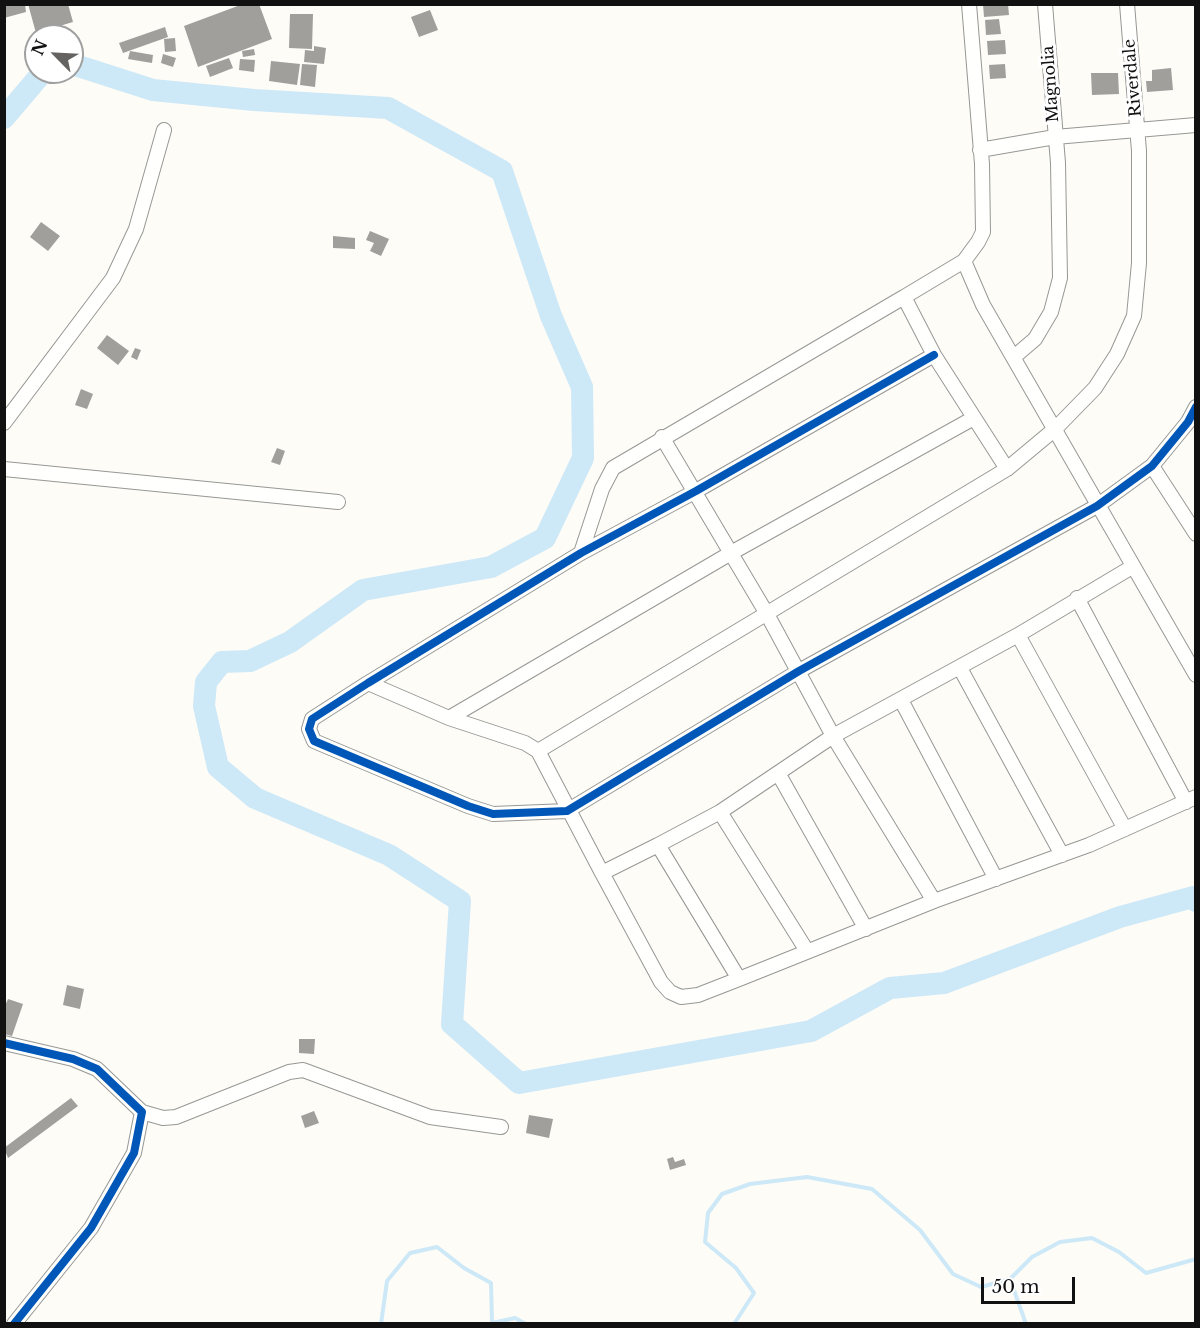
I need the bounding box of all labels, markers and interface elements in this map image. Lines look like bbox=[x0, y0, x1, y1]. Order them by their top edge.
north arrow bbox=[24, 24, 84, 84]
text: N bbox=[27, 37, 52, 58]
street label: Riverdale bbox=[1120, 38, 1146, 118]
street label: Magnolia bbox=[1039, 45, 1063, 123]
scale bar bbox=[984, 1265, 1078, 1303]
text: 50 m bbox=[992, 1276, 1040, 1298]

